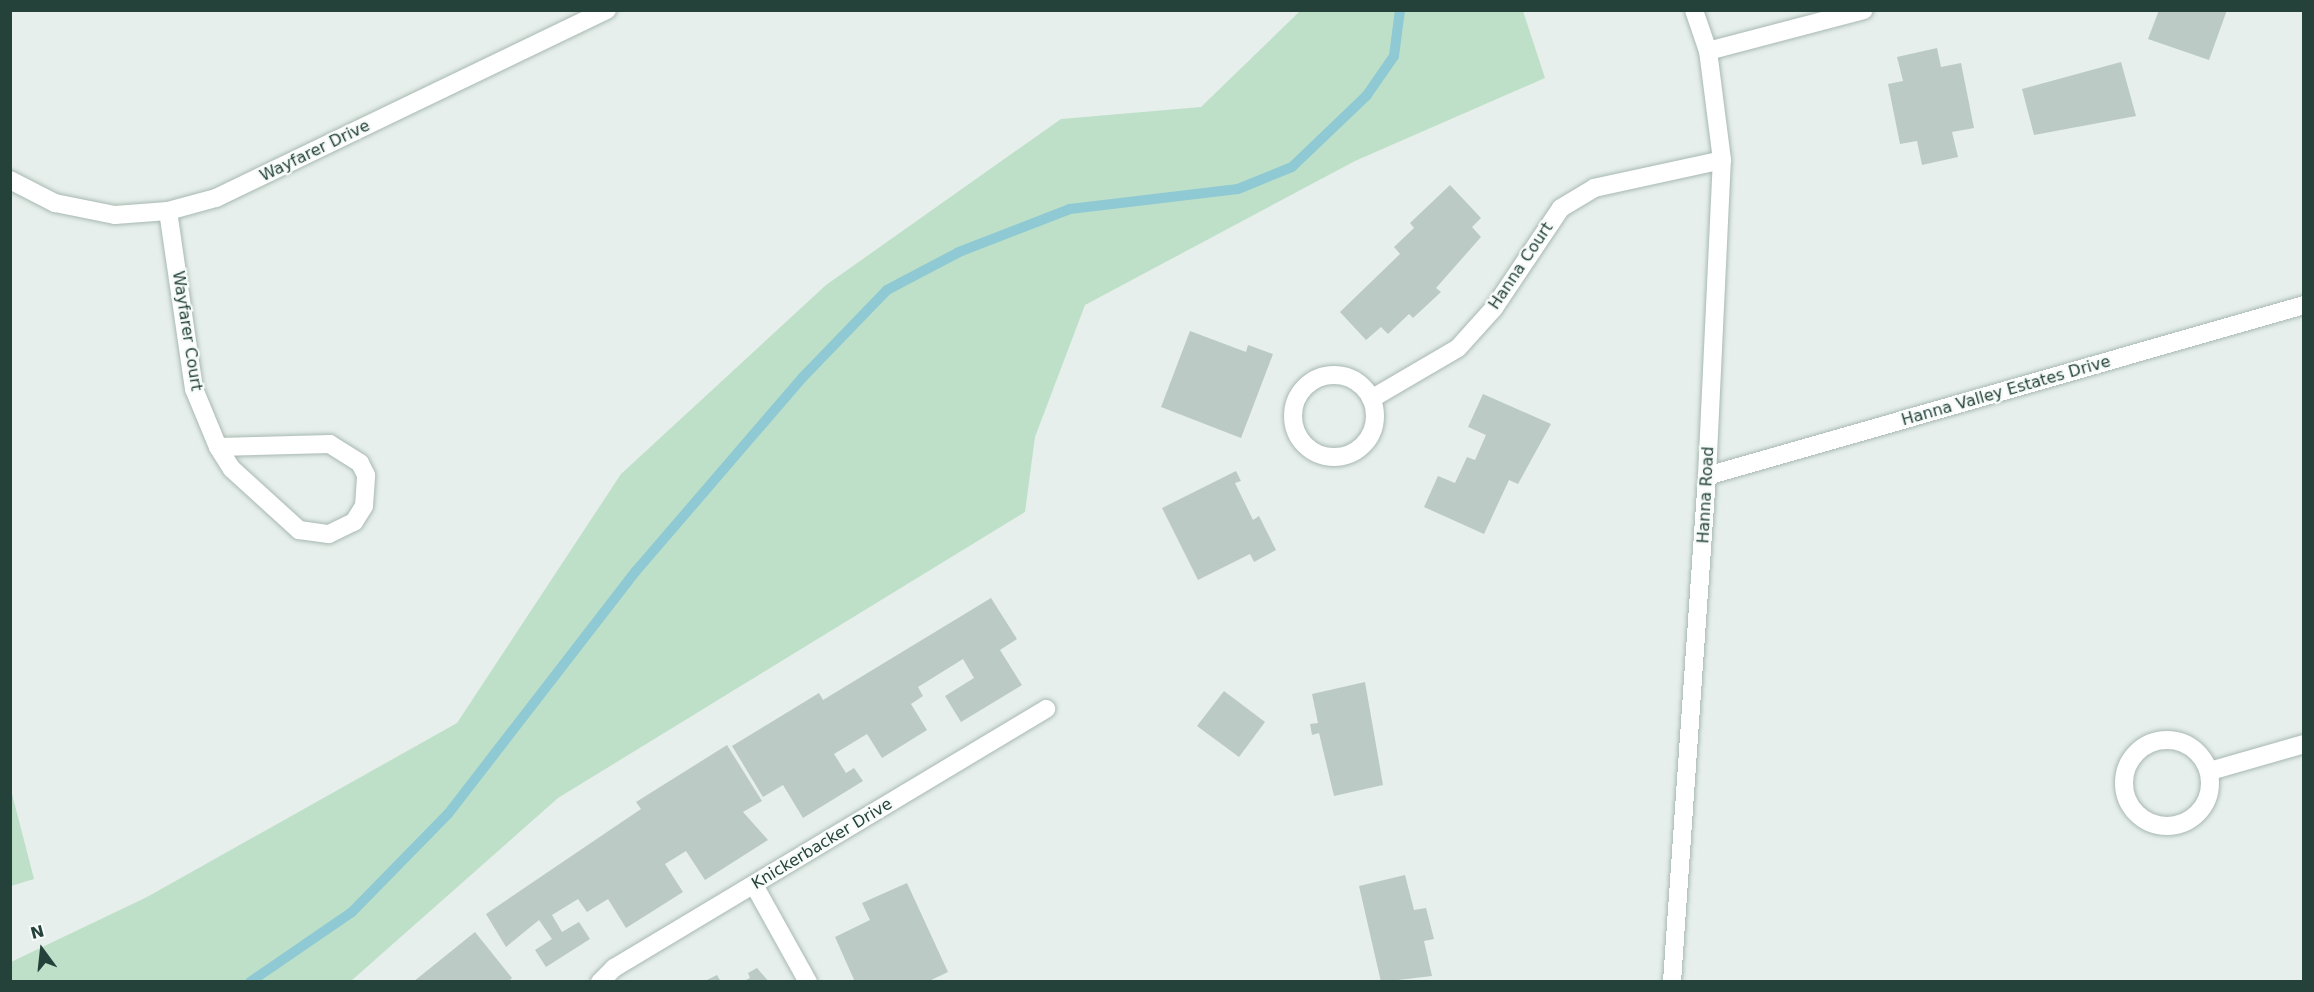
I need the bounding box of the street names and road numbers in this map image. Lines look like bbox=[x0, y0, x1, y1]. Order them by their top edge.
street label: Wayfarer Drive bbox=[257, 116, 373, 186]
street label: Hanna Court bbox=[1485, 219, 1557, 313]
street label: Wayfarer Court bbox=[168, 270, 206, 392]
street label: Hanna Valley Estates Drive bbox=[1899, 352, 2113, 430]
street label: Hanna Road bbox=[1694, 446, 1718, 544]
street label: Knickerbacker Drive bbox=[748, 794, 896, 894]

